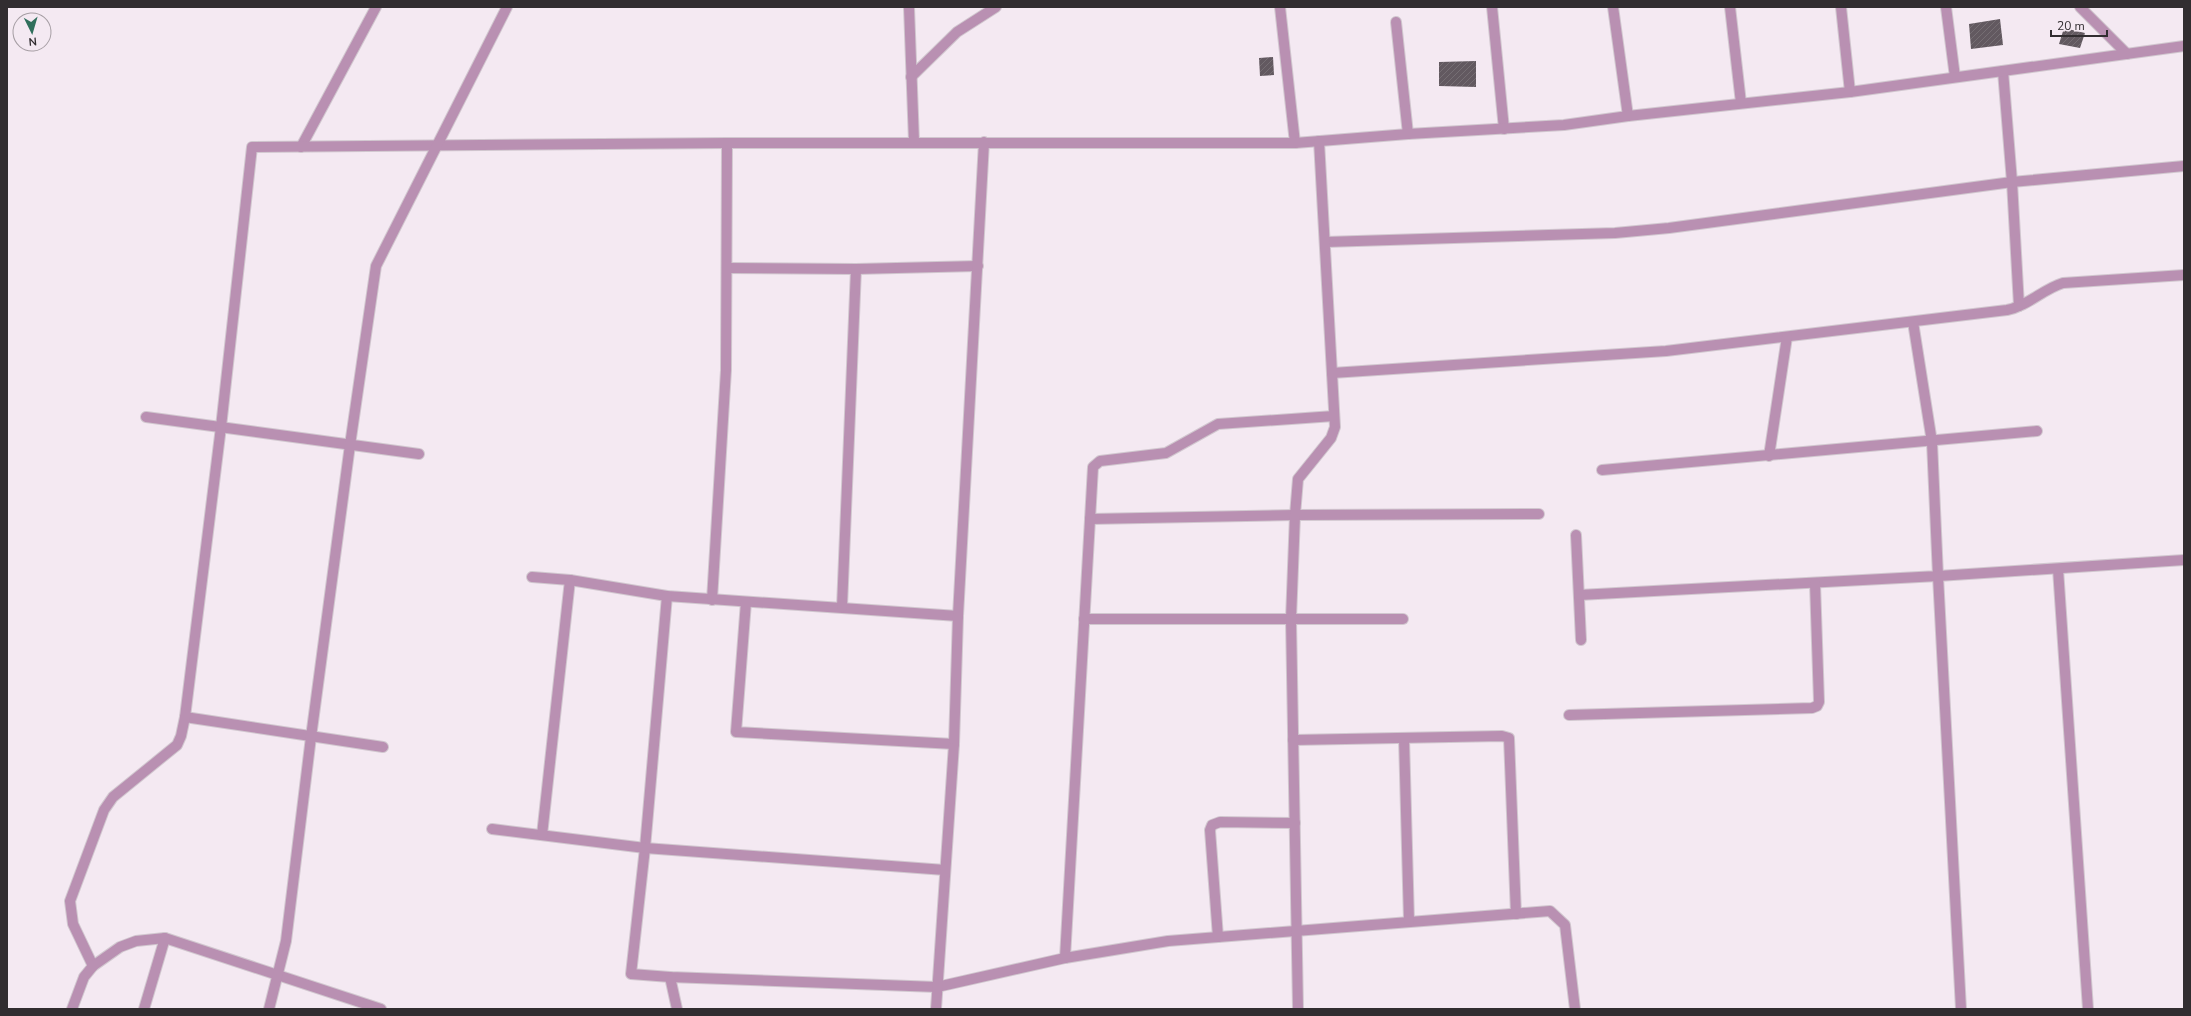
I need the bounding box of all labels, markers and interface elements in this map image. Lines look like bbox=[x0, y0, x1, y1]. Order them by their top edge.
north arrow bbox=[12, 12, 52, 52]
scale bar bbox=[2051, 12, 2107, 38]
text: 20 m bbox=[2057, 18, 2085, 34]
text: N bbox=[28, 34, 38, 49]

